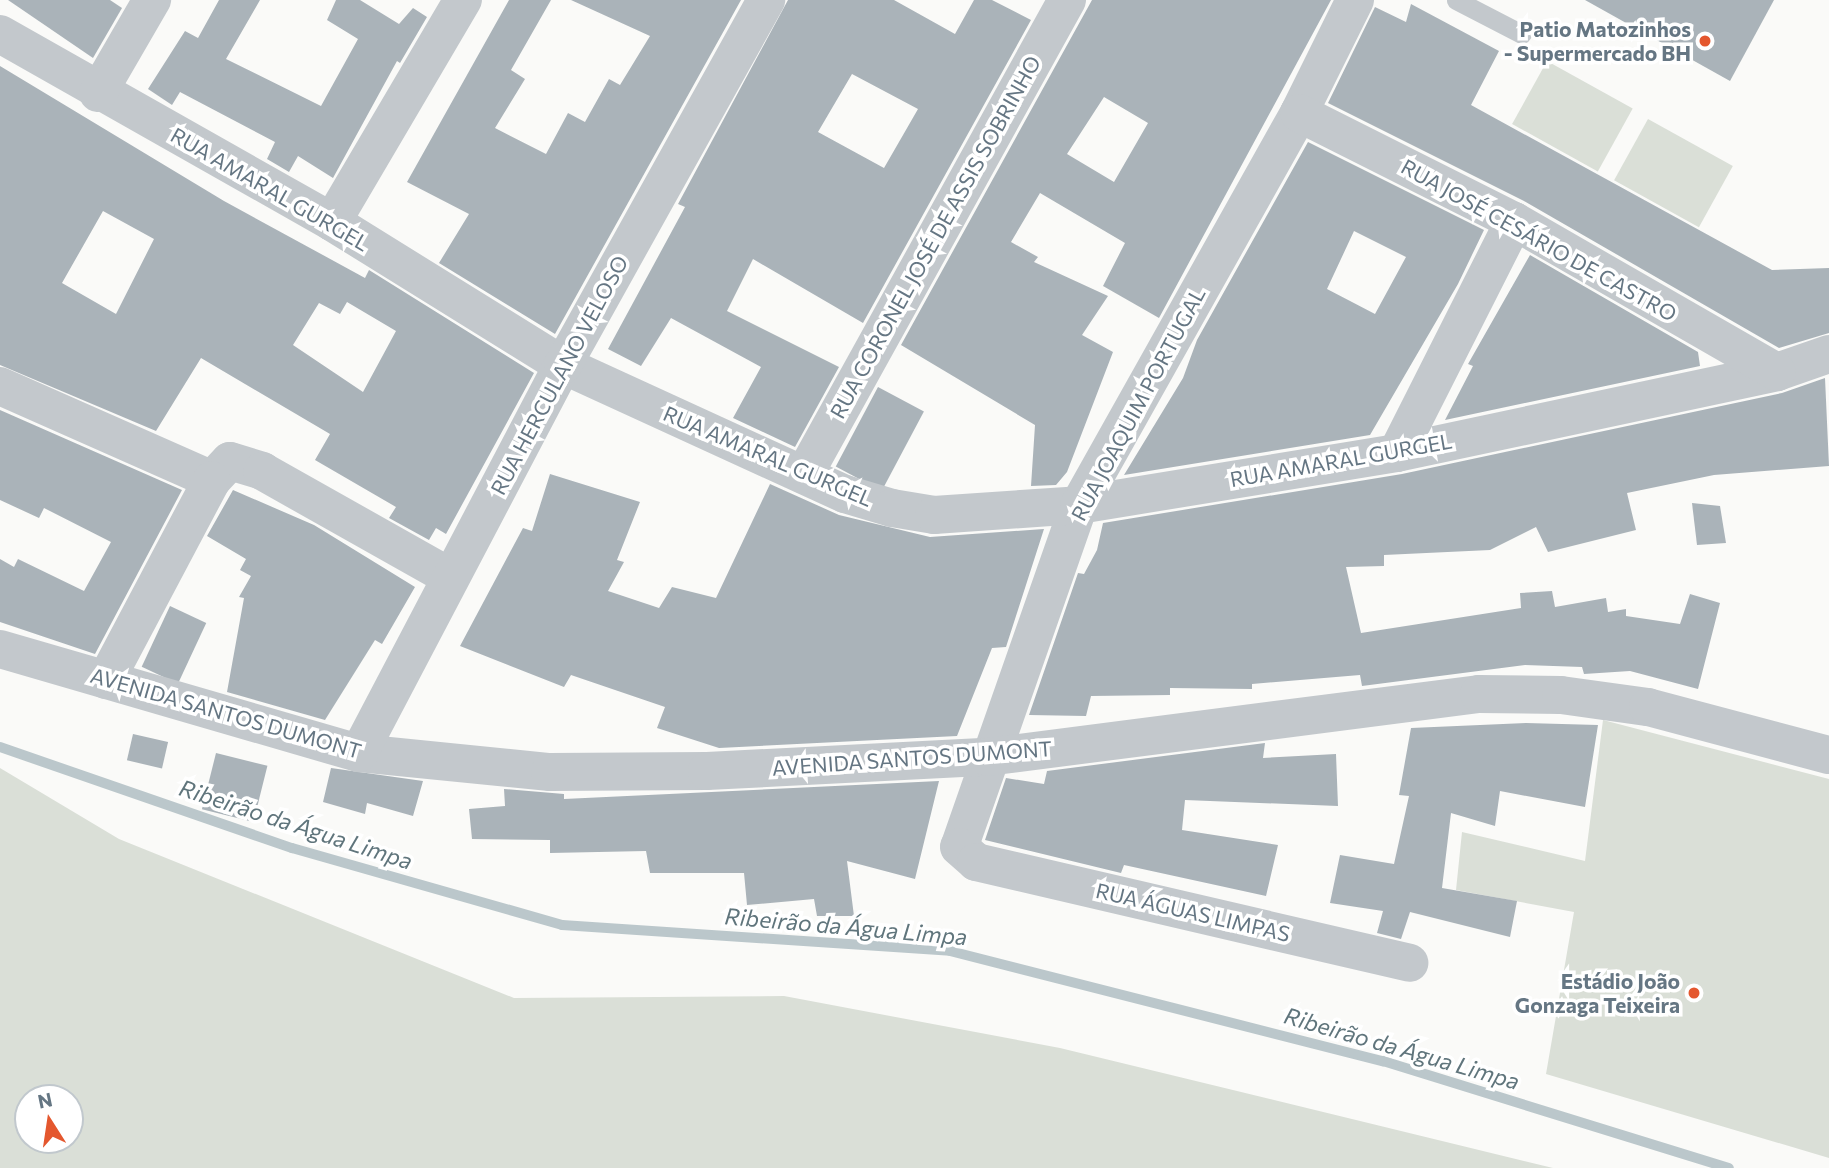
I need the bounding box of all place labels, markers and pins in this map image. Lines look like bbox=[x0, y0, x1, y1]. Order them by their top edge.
place label: Patio Matozinhos - Supermercado BH bbox=[1504, 16, 1691, 66]
marker: Patio Matozinhos - Supermercado BH bbox=[1697, 33, 1713, 49]
place label: Estádio João Gonzaga Teixeira bbox=[1515, 968, 1680, 1018]
marker: Estádio João Gonzaga Teixeira bbox=[1686, 985, 1702, 1001]

